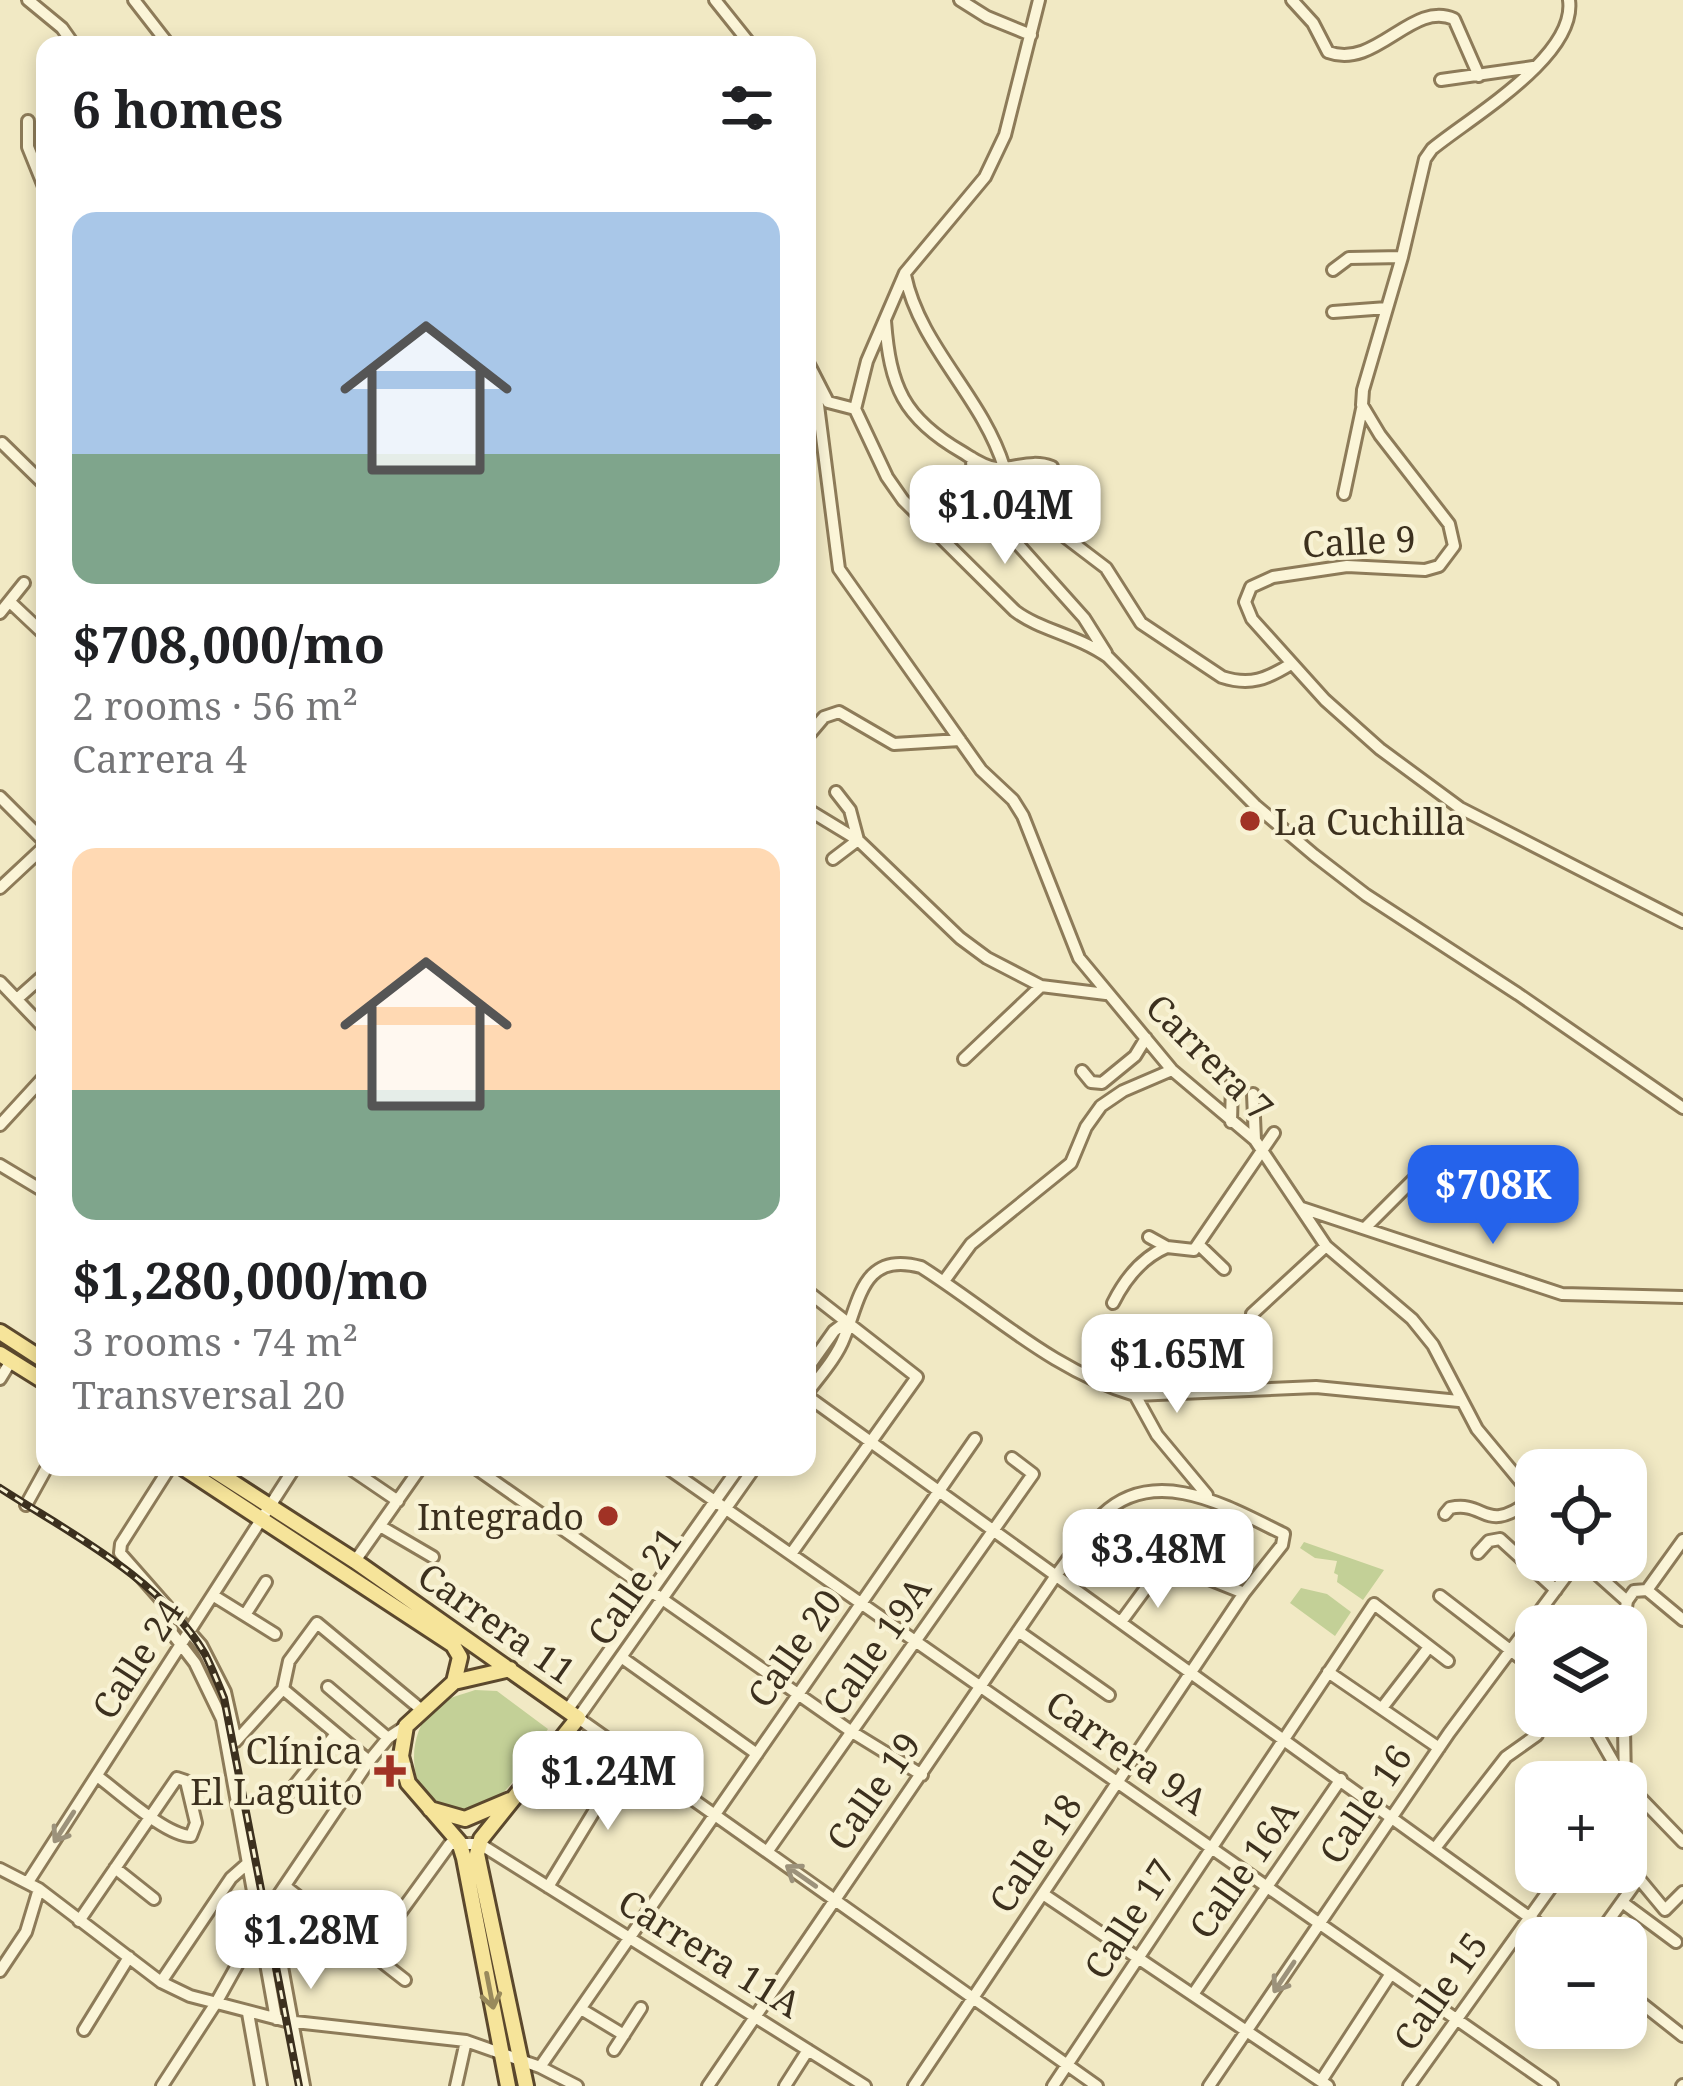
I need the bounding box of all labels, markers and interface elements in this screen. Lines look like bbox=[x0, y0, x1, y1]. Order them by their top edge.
text: 6 homes bbox=[72, 73, 283, 143]
icon: filters bbox=[714, 75, 780, 141]
icon: home bbox=[318, 290, 534, 506]
pin: $1.04M bbox=[907, 465, 1103, 567]
text: $1.04M bbox=[937, 477, 1073, 530]
street label: Calle 9 bbox=[1301, 514, 1417, 568]
text: $708,000/mo bbox=[72, 608, 385, 678]
text: 2 rooms · 56 m² bbox=[72, 678, 358, 731]
text: Carrera 4 bbox=[72, 731, 247, 784]
place label: La Cuchilla bbox=[1274, 797, 1466, 846]
marker: La Cuchilla bbox=[1237, 808, 1263, 834]
icon: home bbox=[318, 926, 534, 1142]
street label: Carrera 7 bbox=[1136, 983, 1284, 1131]
pin: $708K bbox=[1409, 1145, 1577, 1247]
text: $708K bbox=[1435, 1157, 1551, 1210]
text: $1,280,000/mo bbox=[72, 1244, 429, 1314]
text: 3 rooms · 74 m² bbox=[72, 1314, 358, 1367]
pin: $1.65M bbox=[1079, 1314, 1275, 1416]
text: $1.65M bbox=[1109, 1326, 1245, 1379]
text: Transversal 20 bbox=[72, 1367, 345, 1420]
map controls bbox=[1515, 1449, 1647, 2049]
button: locate bbox=[1515, 1449, 1647, 1581]
place label: Integrado bbox=[417, 1492, 584, 1541]
marker: Integrado bbox=[595, 1503, 621, 1529]
pin: $3.48M bbox=[1060, 1509, 1256, 1611]
street label: Calle 21 bbox=[576, 1517, 692, 1655]
text: $3.48M bbox=[1090, 1521, 1226, 1574]
street label: Carrera 11 bbox=[409, 1551, 585, 1695]
street label: Calle 19A bbox=[810, 1566, 942, 1725]
street label: Calle 20 bbox=[736, 1579, 852, 1717]
street label: Calle 24 bbox=[80, 1590, 194, 1728]
button: layers bbox=[1515, 1605, 1647, 1737]
street label: Carrera 9A bbox=[1036, 1678, 1218, 1826]
street label: Calle 19 bbox=[815, 1722, 931, 1860]
place label: Clínica El Laguito bbox=[190, 1726, 363, 1816]
pin: $1.24M bbox=[510, 1731, 706, 1833]
street label: Calle 16 bbox=[1307, 1735, 1423, 1873]
text: $1.24M bbox=[540, 1743, 676, 1796]
marker: Clínica El Laguito bbox=[374, 1755, 406, 1787]
button: + bbox=[1515, 1761, 1647, 1893]
street label: Calle 18 bbox=[977, 1784, 1093, 1922]
street label: Calle 16A bbox=[1177, 1789, 1309, 1948]
one-way arrow bbox=[51, 1810, 76, 1844]
street label: Calle 17 bbox=[1072, 1850, 1186, 1988]
one-way arrow bbox=[785, 1864, 818, 1889]
street label: Carrera 11A bbox=[609, 1877, 811, 2029]
pin: $1.28M bbox=[213, 1890, 409, 1992]
text: $1.28M bbox=[243, 1902, 379, 1955]
button: − bbox=[1515, 1917, 1647, 2049]
street label: Calle 15 bbox=[1382, 1922, 1498, 2060]
one-way arrow bbox=[1272, 1960, 1297, 1994]
one-way arrow bbox=[480, 1970, 502, 2009]

